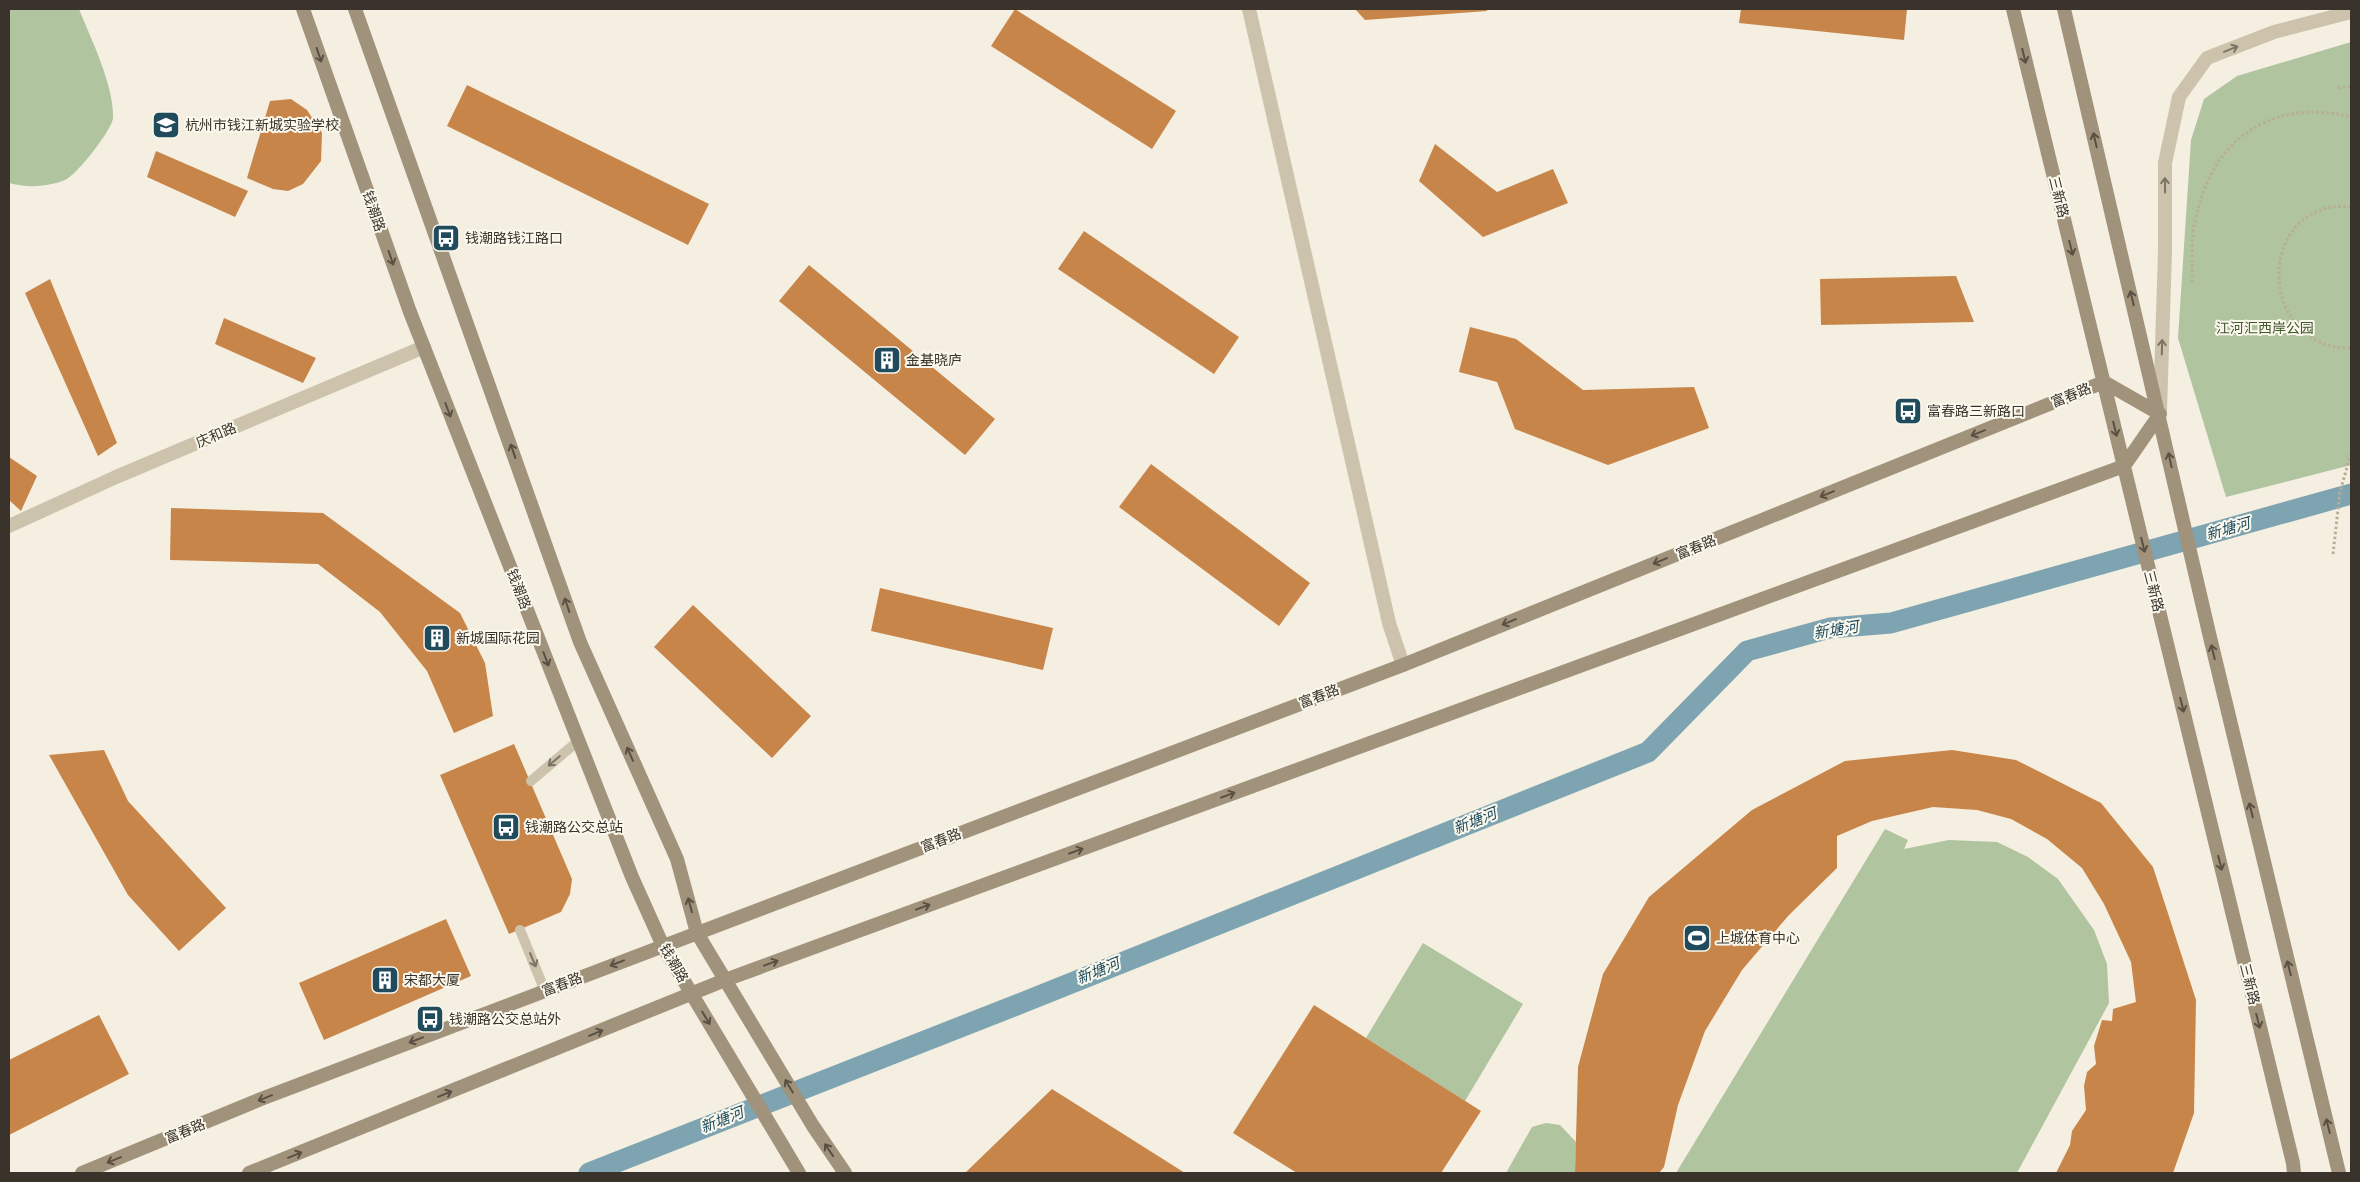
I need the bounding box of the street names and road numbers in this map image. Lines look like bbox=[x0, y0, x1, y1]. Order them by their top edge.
street label: 三新路 bbox=[2045, 174, 2073, 220]
street label: 钱潮路 bbox=[359, 188, 389, 234]
street label: 富春路 bbox=[2048, 379, 2094, 411]
street label: 庆和路 bbox=[193, 419, 239, 451]
street label: 富春路 bbox=[1673, 531, 1719, 563]
street label: 钱潮路 bbox=[503, 566, 535, 612]
street label: 三新路 bbox=[2140, 568, 2168, 614]
street label: 富春路 bbox=[1296, 680, 1342, 712]
street label: 富春路 bbox=[918, 824, 964, 856]
street label: 钱潮路 bbox=[656, 940, 692, 986]
street label: 三新路 bbox=[2236, 961, 2264, 1007]
street label: 富春路 bbox=[539, 968, 585, 1000]
street label: 富春路 bbox=[162, 1115, 208, 1147]

